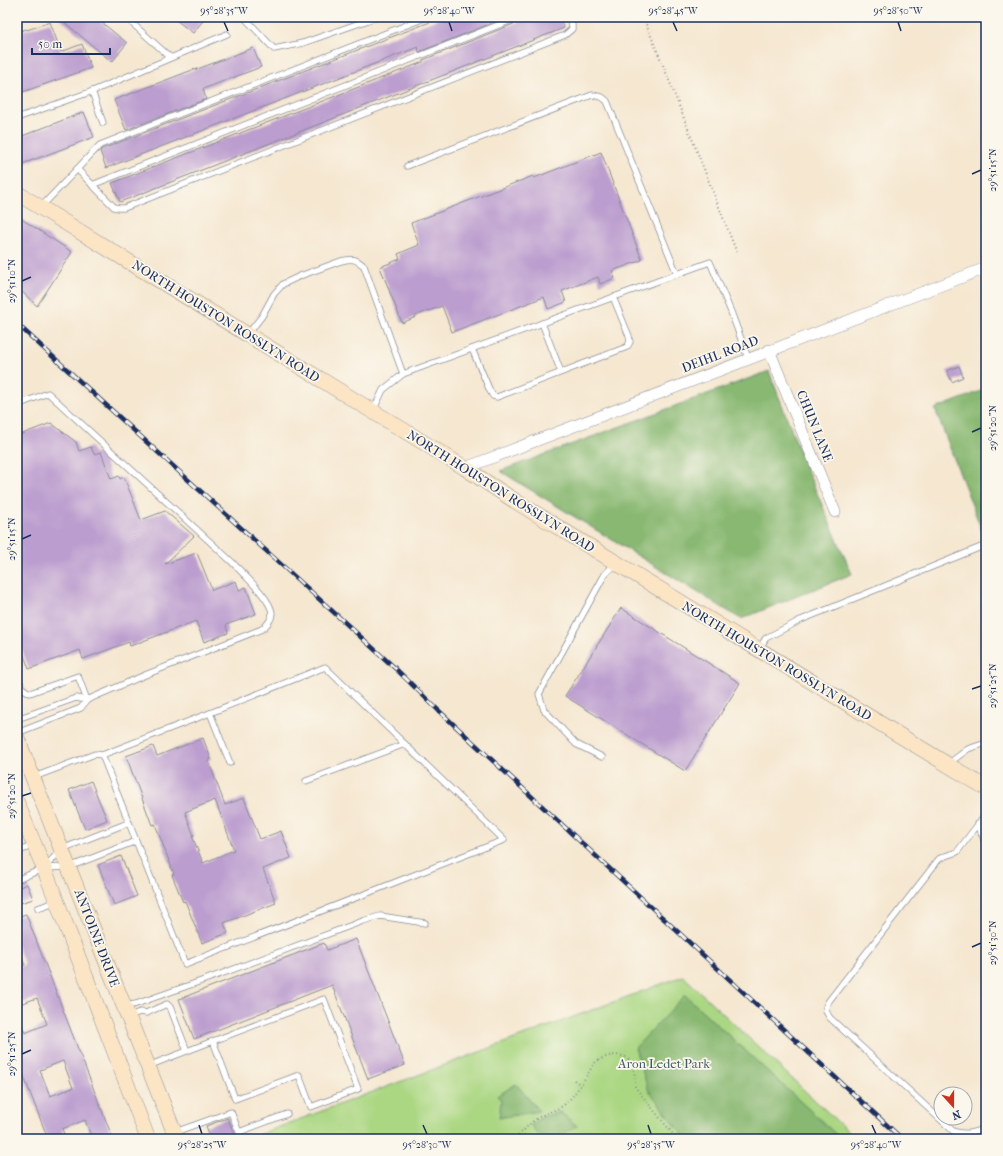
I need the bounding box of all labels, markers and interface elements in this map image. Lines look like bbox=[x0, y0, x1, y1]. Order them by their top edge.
text: 95°28'35"W bbox=[200, 5, 249, 17]
text: 95°28'40"W bbox=[424, 5, 476, 17]
text: 95°28'45"W bbox=[648, 5, 699, 17]
text: 95°28'50"W bbox=[873, 5, 924, 17]
scale bar bbox=[32, 30, 110, 56]
text: 50 m bbox=[38, 37, 62, 51]
text: 29°51'15"N bbox=[987, 148, 999, 192]
street label: NORTH HOUSTON ROSSLYN ROAD bbox=[129, 257, 323, 385]
text: 29°51'10"N bbox=[6, 258, 18, 303]
street label: DEIHL ROAD bbox=[679, 332, 761, 376]
street label: CHUN LANE bbox=[794, 388, 836, 464]
text: 29°51'20"N bbox=[987, 404, 999, 451]
street label: NORTH HOUSTON ROSSLYN ROAD bbox=[404, 427, 598, 555]
text: 29°51'15"N bbox=[6, 517, 18, 561]
street label: NORTH HOUSTON ROSSLYN ROAD bbox=[680, 598, 875, 724]
text: 29°51'25"N bbox=[987, 663, 999, 709]
text: 29°51'20"N bbox=[6, 772, 18, 819]
street label: ANTOINE DRIVE bbox=[71, 886, 123, 989]
text: 29°51'30"N bbox=[987, 920, 999, 966]
text: 29°51'25"N bbox=[6, 1031, 18, 1077]
park label: Aron Ledet Park bbox=[617, 1056, 710, 1071]
north arrow bbox=[933, 1086, 973, 1126]
text: N bbox=[950, 1107, 963, 1123]
text: 95°28'25"W bbox=[178, 1139, 228, 1151]
text: 95°28'30"W bbox=[403, 1139, 453, 1151]
text: 95°28'35"W bbox=[627, 1139, 676, 1151]
text: 95°28'40"W bbox=[851, 1139, 903, 1151]

